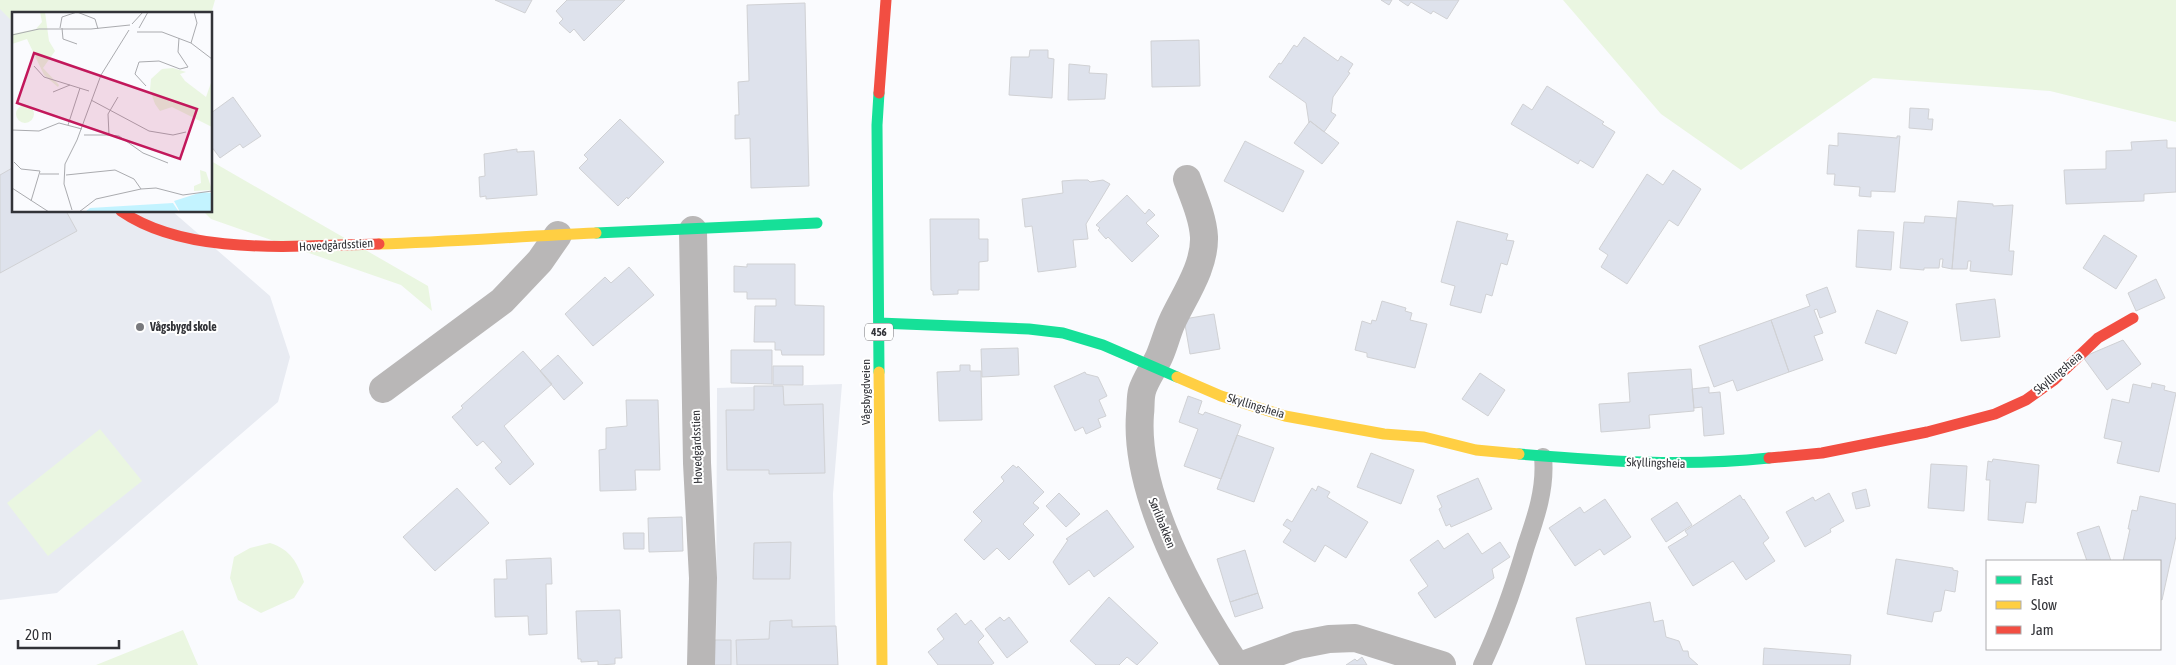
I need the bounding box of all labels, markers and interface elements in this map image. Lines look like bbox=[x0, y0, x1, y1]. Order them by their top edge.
inset map bbox=[12, 12, 212, 212]
street label: Hovedgårdsstien bbox=[299, 236, 373, 254]
place label: Vågsbygd skole bbox=[149, 320, 217, 334]
marker: Vågsbygd skole bbox=[134, 321, 146, 333]
road number: 456 bbox=[865, 324, 893, 341]
street label: Skyllingsheia bbox=[2031, 349, 2085, 397]
street label: Vågsbygdveien bbox=[859, 359, 873, 425]
street label: Skyllingsheia bbox=[1226, 391, 1286, 421]
street label: Hovedgårdsstien bbox=[689, 410, 705, 484]
street label: Skyllingsheia bbox=[1626, 455, 1686, 471]
street label: Sørlibakken bbox=[1146, 496, 1178, 550]
legend bbox=[1986, 560, 2161, 650]
text: Fast bbox=[2031, 571, 2053, 588]
text: Slow bbox=[2031, 596, 2057, 613]
scale bar bbox=[18, 618, 119, 650]
text: Jam bbox=[2031, 621, 2054, 638]
text: 20 m bbox=[25, 626, 52, 643]

